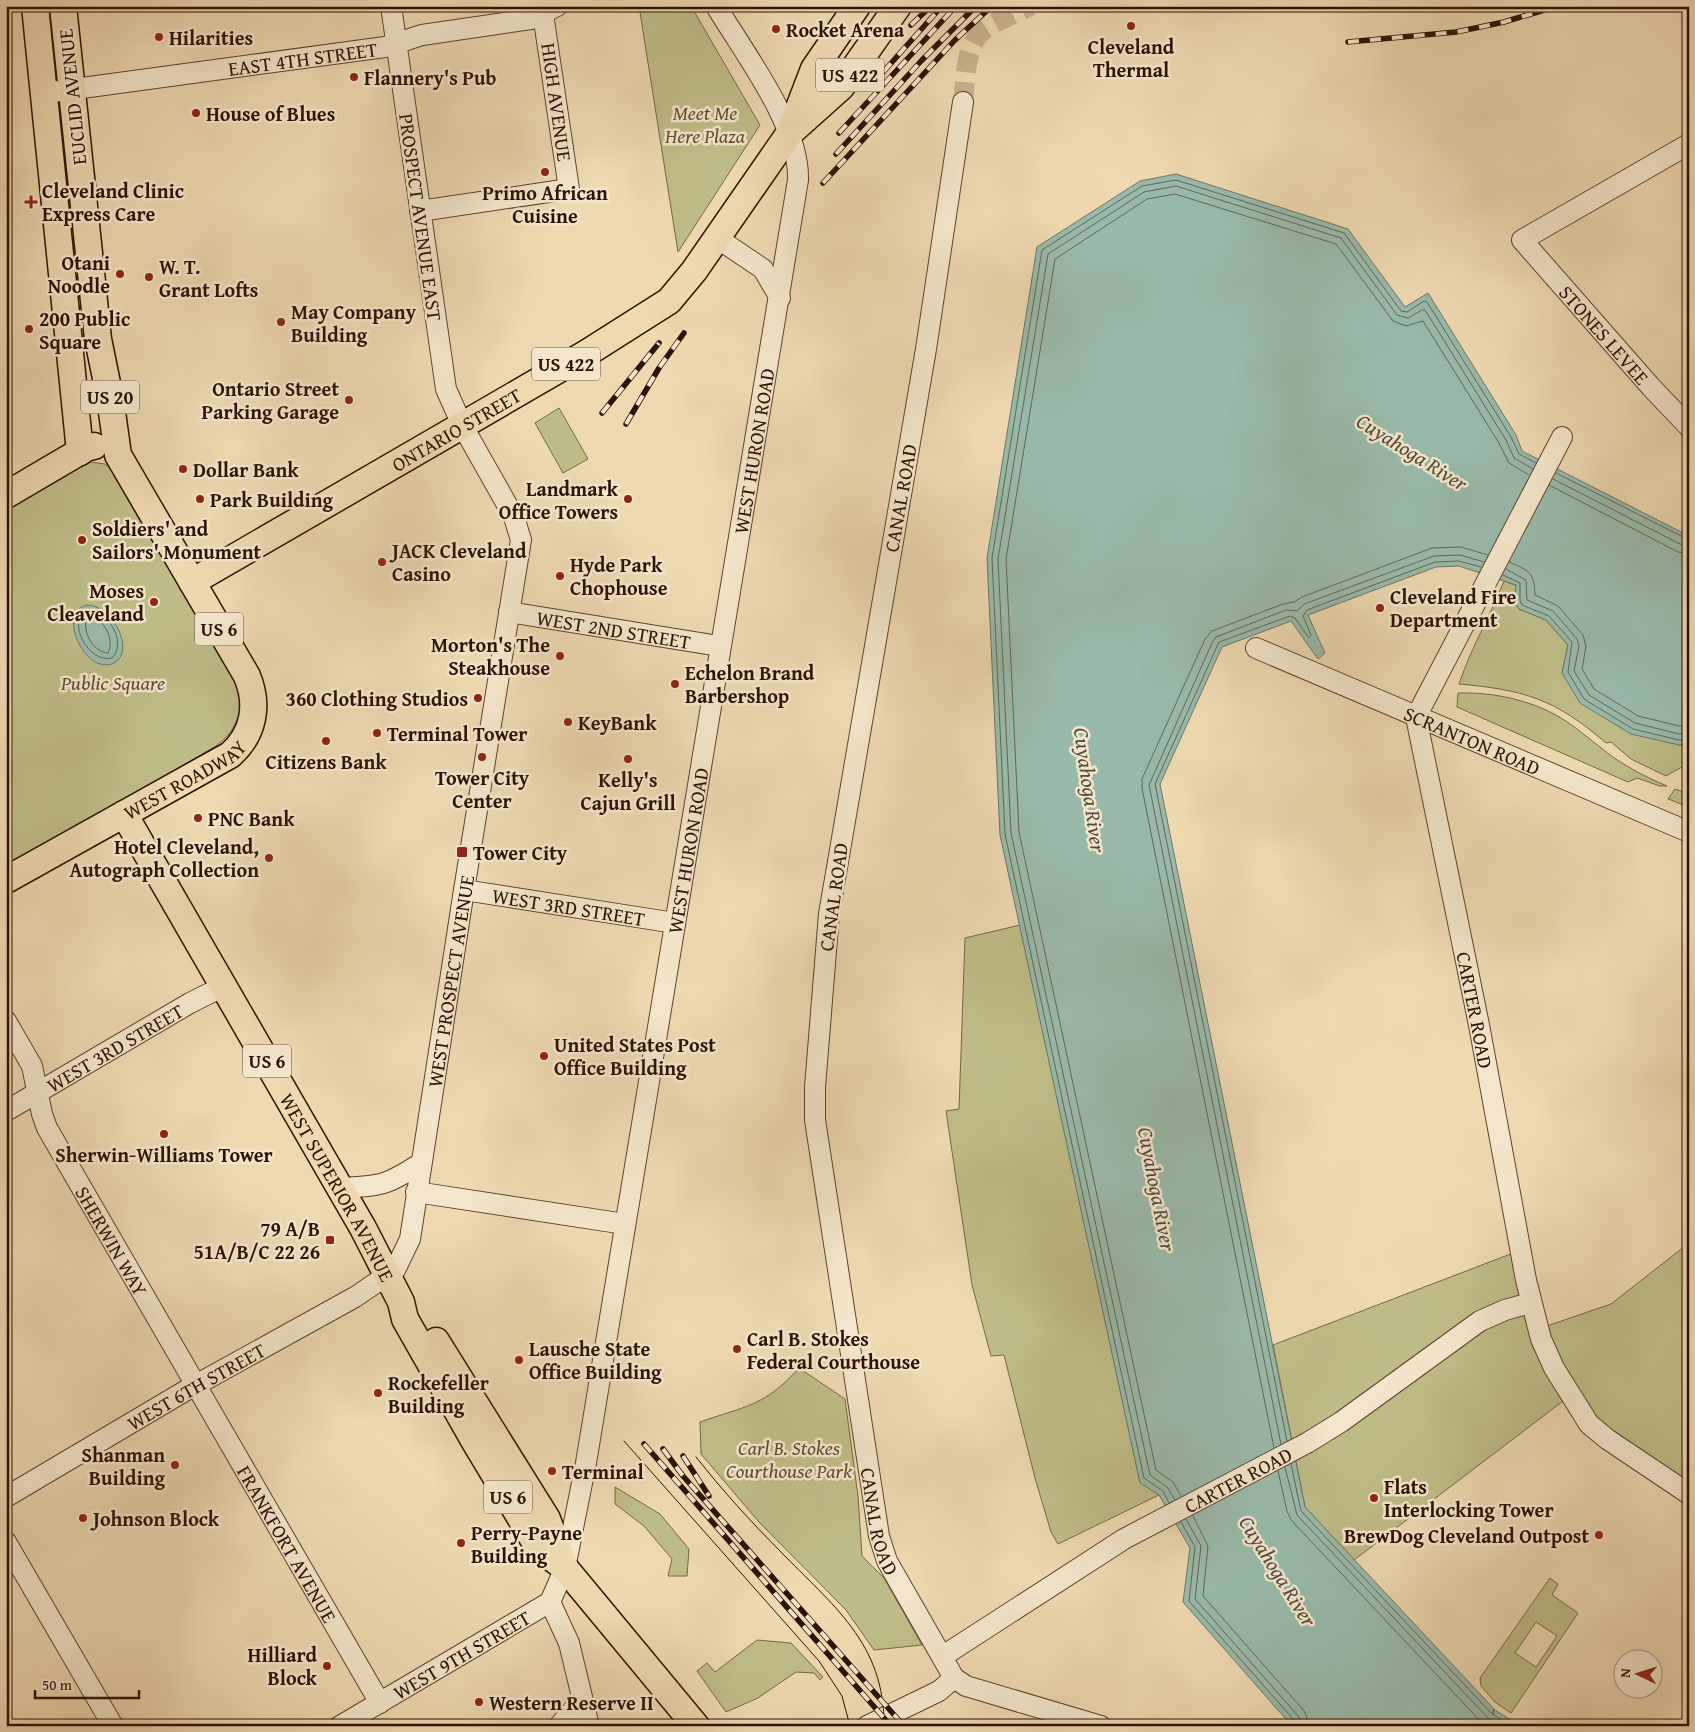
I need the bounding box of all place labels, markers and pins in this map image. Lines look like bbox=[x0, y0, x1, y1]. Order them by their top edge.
place label: Rocket Arena bbox=[786, 15, 905, 44]
marker: Cleveland Thermal bbox=[1125, 20, 1137, 32]
place label: Hilarities bbox=[169, 23, 253, 52]
marker: Rocket Arena bbox=[770, 23, 782, 35]
marker: Hilarities bbox=[153, 31, 165, 43]
place label: Cleveland Thermal bbox=[1088, 32, 1175, 84]
place label: Flannery's Pub bbox=[364, 63, 496, 92]
marker: Flannery's Pub bbox=[348, 71, 360, 83]
place label: House of Blues bbox=[206, 99, 335, 128]
marker: House of Blues bbox=[190, 107, 202, 119]
marker: Primo African Cuisine bbox=[539, 166, 551, 178]
place label: Cleveland Clinic Express Care bbox=[42, 176, 184, 228]
place label: Primo African Cuisine bbox=[482, 178, 608, 230]
marker: Cleveland Clinic Express Care bbox=[24, 195, 38, 209]
place label: Otani Noodle bbox=[48, 248, 110, 300]
place label: W. T. Grant Lofts bbox=[159, 252, 258, 304]
marker: Otani Noodle bbox=[114, 268, 126, 280]
marker: W. T. Grant Lofts bbox=[143, 271, 155, 283]
place label: May Company Building bbox=[291, 297, 417, 349]
place label: 200 Public Square bbox=[39, 304, 130, 356]
marker: May Company Building bbox=[275, 316, 287, 328]
marker: 200 Public Square bbox=[23, 323, 35, 335]
place label: Ontario Street Parking Garage bbox=[202, 374, 339, 426]
marker: Ontario Street Parking Garage bbox=[343, 394, 355, 406]
place label: Dollar Bank bbox=[193, 455, 299, 484]
marker: Dollar Bank bbox=[177, 463, 189, 475]
place label: Landmark Office Towers bbox=[499, 474, 619, 526]
place label: Park Building bbox=[210, 485, 334, 514]
marker: Park Building bbox=[194, 493, 206, 505]
marker: Landmark Office Towers bbox=[622, 493, 634, 505]
place label: Soldiers' and Sailors' Monument bbox=[92, 514, 261, 566]
marker: Soldiers' and Sailors' Monument bbox=[76, 534, 88, 546]
place label: JACK Cleveland Casino bbox=[389, 536, 527, 588]
place label: Hyde Park Chophouse bbox=[570, 550, 668, 602]
marker: JACK Cleveland Casino bbox=[376, 556, 388, 568]
marker: Hyde Park Chophouse bbox=[554, 570, 566, 582]
place label: Moses Cleaveland bbox=[47, 576, 145, 628]
place label: Cleveland Fire Department bbox=[1390, 582, 1517, 634]
marker: Moses Cleaveland bbox=[148, 596, 160, 608]
marker: Cleveland Fire Department bbox=[1374, 602, 1386, 614]
place label: Morton's The Steakhouse bbox=[431, 630, 550, 682]
marker: Morton's The Steakhouse bbox=[554, 650, 566, 662]
place label: Echelon Brand Barbershop bbox=[685, 658, 815, 710]
marker: Echelon Brand Barbershop bbox=[669, 678, 681, 690]
place label: 360 Clothing Studios bbox=[286, 684, 468, 713]
marker: 360 Clothing Studios bbox=[472, 692, 484, 704]
place label: KeyBank bbox=[578, 708, 657, 737]
marker: KeyBank bbox=[562, 716, 574, 728]
place label: Terminal Tower bbox=[387, 719, 527, 748]
marker: Terminal Tower bbox=[371, 727, 383, 739]
marker: Citizens Bank bbox=[320, 735, 332, 747]
place label: Citizens Bank bbox=[265, 747, 387, 776]
marker: Tower City Center bbox=[476, 751, 488, 763]
marker: Kelly's Cajun Grill bbox=[622, 753, 634, 765]
place label: Tower City Center bbox=[435, 763, 530, 815]
place label: Kelly's Cajun Grill bbox=[580, 765, 676, 817]
place label: PNC Bank bbox=[208, 804, 295, 833]
marker: PNC Bank bbox=[192, 812, 204, 824]
place label: Hotel Cleveland, Autograph Collection bbox=[70, 832, 259, 884]
place label: Tower City bbox=[473, 838, 568, 867]
marker: Tower City bbox=[455, 845, 469, 859]
marker: Hotel Cleveland, Autograph Collection bbox=[263, 852, 275, 864]
place label: United States Post Office Building bbox=[554, 1030, 716, 1082]
marker: United States Post Office Building bbox=[538, 1050, 550, 1062]
marker: Sherwin-Williams Tower bbox=[158, 1128, 170, 1140]
place label: Sherwin-Williams Tower bbox=[55, 1140, 273, 1169]
place label: 79 A/B 51A/B/C 22 26 bbox=[193, 1214, 320, 1266]
marker: 79 A/B 51A/B/C 22 26 bbox=[324, 1234, 336, 1246]
place label: Carl B. Stokes Federal Courthouse bbox=[747, 1324, 920, 1376]
place label: Lausche State Office Building bbox=[529, 1334, 662, 1386]
marker: Carl B. Stokes Federal Courthouse bbox=[731, 1343, 743, 1355]
marker: Lausche State Office Building bbox=[513, 1354, 525, 1366]
place label: Rockefeller Building bbox=[388, 1368, 489, 1420]
marker: Rockefeller Building bbox=[372, 1387, 384, 1399]
place label: Shanman Building bbox=[81, 1440, 165, 1492]
place label: Terminal bbox=[562, 1457, 644, 1486]
marker: Shanman Building bbox=[169, 1459, 181, 1471]
marker: Terminal bbox=[546, 1465, 558, 1477]
place label: Flats Interlocking Tower bbox=[1384, 1472, 1554, 1524]
marker: Flats Interlocking Tower bbox=[1368, 1492, 1380, 1504]
place label: Johnson Block bbox=[90, 1504, 220, 1533]
marker: Johnson Block bbox=[77, 1512, 89, 1524]
place label: Perry-Payne Building bbox=[471, 1518, 582, 1570]
place label: BrewDog Cleveland Outpost bbox=[1344, 1521, 1589, 1550]
marker: BrewDog Cleveland Outpost bbox=[1593, 1529, 1605, 1541]
marker: Perry-Payne Building bbox=[455, 1537, 467, 1549]
place label: Hilliard Block bbox=[248, 1640, 318, 1692]
marker: Hilliard Block bbox=[321, 1660, 333, 1672]
place label: Western Reserve II bbox=[489, 1688, 654, 1717]
marker: Western Reserve II bbox=[473, 1696, 485, 1708]

